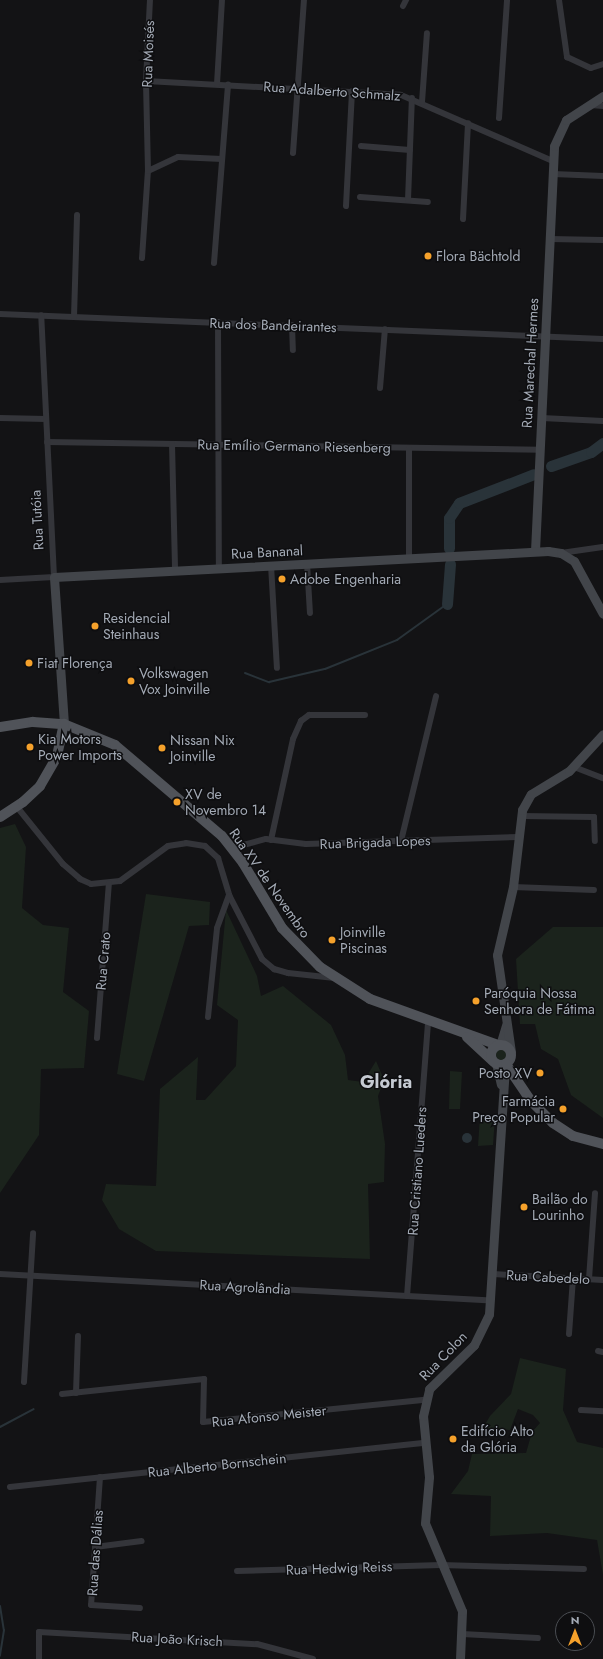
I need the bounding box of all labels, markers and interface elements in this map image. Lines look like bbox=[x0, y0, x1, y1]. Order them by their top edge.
street label: Rua Moisés bbox=[138, 20, 158, 88]
street label: Rua Adalberto Schmalz bbox=[263, 78, 401, 104]
place label: Flora Bächtold bbox=[436, 248, 520, 264]
marker: Flora Bächtold bbox=[423, 251, 433, 261]
street label: Rua Marechal Hermes bbox=[518, 298, 542, 428]
street label: Rua dos Bandeirantes bbox=[209, 314, 337, 336]
street label: Rua Emílio Germano Riesenberg bbox=[197, 436, 391, 456]
street label: Rua Tutóia bbox=[27, 489, 47, 551]
street label: Rua Bananal bbox=[231, 542, 303, 562]
place label: Adobe Engenharia bbox=[290, 571, 401, 587]
marker: Adobe Engenharia bbox=[277, 574, 287, 584]
place label: Residencial Steinhaus bbox=[103, 610, 170, 642]
marker: Residencial Steinhaus bbox=[90, 621, 100, 631]
place label: Fiat Florença bbox=[37, 655, 112, 671]
marker: Fiat Florença bbox=[24, 658, 34, 668]
place label: Volkswagen Vox Joinville bbox=[139, 665, 210, 698]
marker: Volkswagen Vox Joinville bbox=[126, 676, 136, 686]
place label: Kia Motors Power Imports bbox=[38, 731, 122, 764]
place label: Nissan Nix Joinville bbox=[170, 732, 234, 764]
marker: Kia Motors Power Imports bbox=[25, 742, 35, 752]
marker: Nissan Nix Joinville bbox=[157, 743, 167, 753]
place label: XV de Novembro 14 bbox=[185, 786, 266, 818]
marker: XV de Novembro 14 bbox=[172, 797, 182, 807]
street label: Rua XV de Novembro bbox=[226, 825, 314, 941]
street label: Rua Brigada Lopes bbox=[319, 832, 431, 852]
place label: Joinville Piscinas bbox=[340, 924, 387, 956]
street label: Rua Crato bbox=[92, 931, 114, 991]
marker: Joinville Piscinas bbox=[327, 935, 337, 945]
place label: Paróquia Nossa Senhora de Fátima bbox=[484, 985, 595, 1018]
marker: Paróquia Nossa Senhora de Fátima bbox=[471, 996, 481, 1006]
place label: Posto XV bbox=[479, 1065, 532, 1081]
marker: Posto XV bbox=[535, 1068, 545, 1078]
district label: Glória bbox=[360, 1071, 412, 1093]
place label: Farmácia Preço Popular bbox=[472, 1093, 555, 1126]
marker: Farmácia Preço Popular bbox=[558, 1104, 568, 1114]
street label: Rua Cristiano Lueders bbox=[404, 1106, 430, 1236]
place label: Bailão do Lourinho bbox=[532, 1191, 588, 1224]
marker: Bailão do Lourinho bbox=[519, 1202, 529, 1212]
street label: Rua Cabedelo bbox=[506, 1266, 590, 1288]
street label: Rua Agrolândia bbox=[199, 1276, 291, 1298]
street label: Rua Colon bbox=[416, 1328, 470, 1384]
street label: Rua Afonso Meister bbox=[211, 1402, 327, 1430]
place label: Edifício Alto da Glória bbox=[461, 1423, 534, 1456]
marker: Edifício Alto da Glória bbox=[448, 1434, 458, 1444]
street label: Rua Alberto Bornschein bbox=[147, 1449, 287, 1481]
street label: Rua das Dálias bbox=[84, 1509, 106, 1597]
street label: Rua Hedwig Reiss bbox=[285, 1558, 393, 1578]
north arrow bbox=[555, 1611, 595, 1651]
text: N bbox=[571, 1612, 579, 1628]
street label: Rua João Krisch bbox=[131, 1628, 223, 1650]

